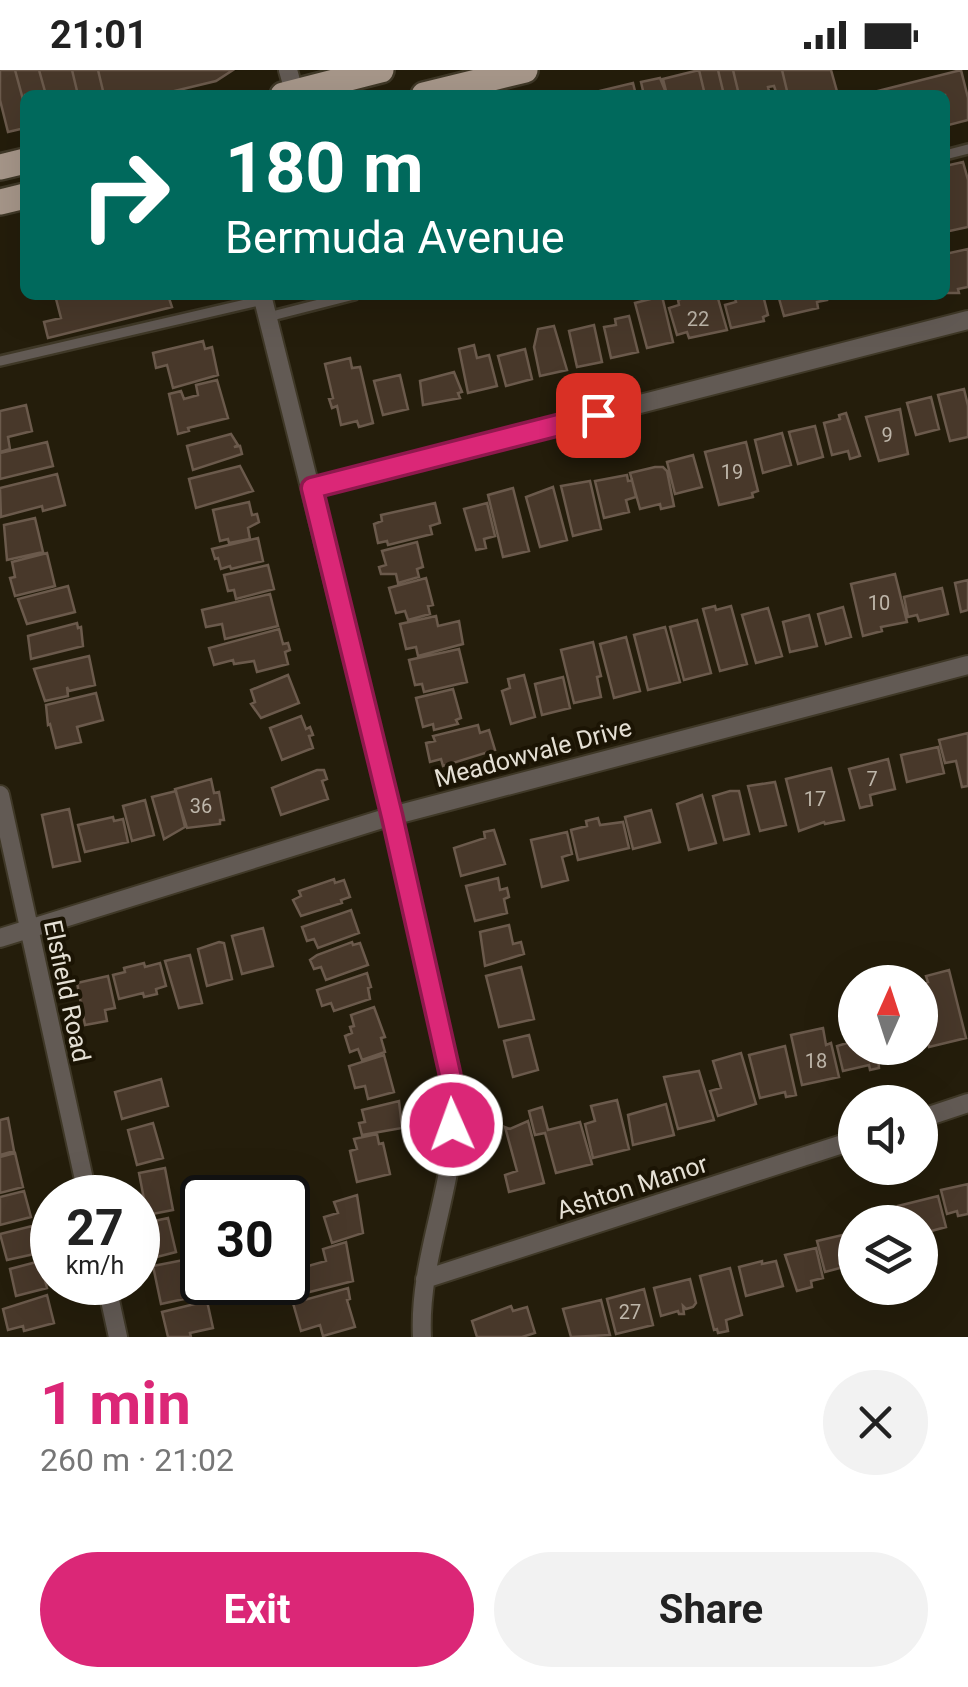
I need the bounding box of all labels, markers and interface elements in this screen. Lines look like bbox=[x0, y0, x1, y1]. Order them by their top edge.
text: 21:01 bbox=[50, 13, 148, 57]
text: 180 m bbox=[225, 127, 424, 209]
icon: right bbox=[60, 130, 190, 260]
text: Bermuda Avenue bbox=[225, 211, 565, 264]
house number: 22 bbox=[687, 307, 709, 331]
pin bbox=[556, 373, 641, 458]
icon: arrive bbox=[571, 388, 626, 443]
house number: 9 bbox=[881, 423, 893, 447]
house number: 19 bbox=[721, 460, 743, 484]
house number: 10 bbox=[868, 591, 890, 615]
street label: Meadowvale Drive bbox=[431, 713, 635, 793]
house number: 7 bbox=[866, 767, 878, 791]
house number: 17 bbox=[804, 787, 826, 811]
house number: 36 bbox=[190, 794, 212, 818]
street label: Elsfield Road bbox=[38, 918, 96, 1064]
north arrow bbox=[838, 965, 938, 1065]
map controls bbox=[838, 965, 938, 1305]
house number: 18 bbox=[805, 1049, 827, 1073]
position arrow bbox=[400, 1073, 504, 1177]
button: sound bbox=[838, 1085, 938, 1185]
street label: Ashton Manor bbox=[553, 1149, 712, 1225]
speed limit sign: 30 bbox=[180, 1175, 310, 1305]
text: 27 bbox=[66, 1199, 124, 1257]
button: layers bbox=[838, 1205, 938, 1305]
text: km/h bbox=[66, 1251, 124, 1280]
house number: 27 bbox=[619, 1300, 641, 1324]
text: 1 min bbox=[40, 1368, 191, 1439]
button: close bbox=[823, 1370, 928, 1475]
text: 260 m · 21:02 bbox=[40, 1441, 234, 1479]
button: Exit bbox=[40, 1552, 474, 1667]
button: Share bbox=[494, 1552, 928, 1667]

